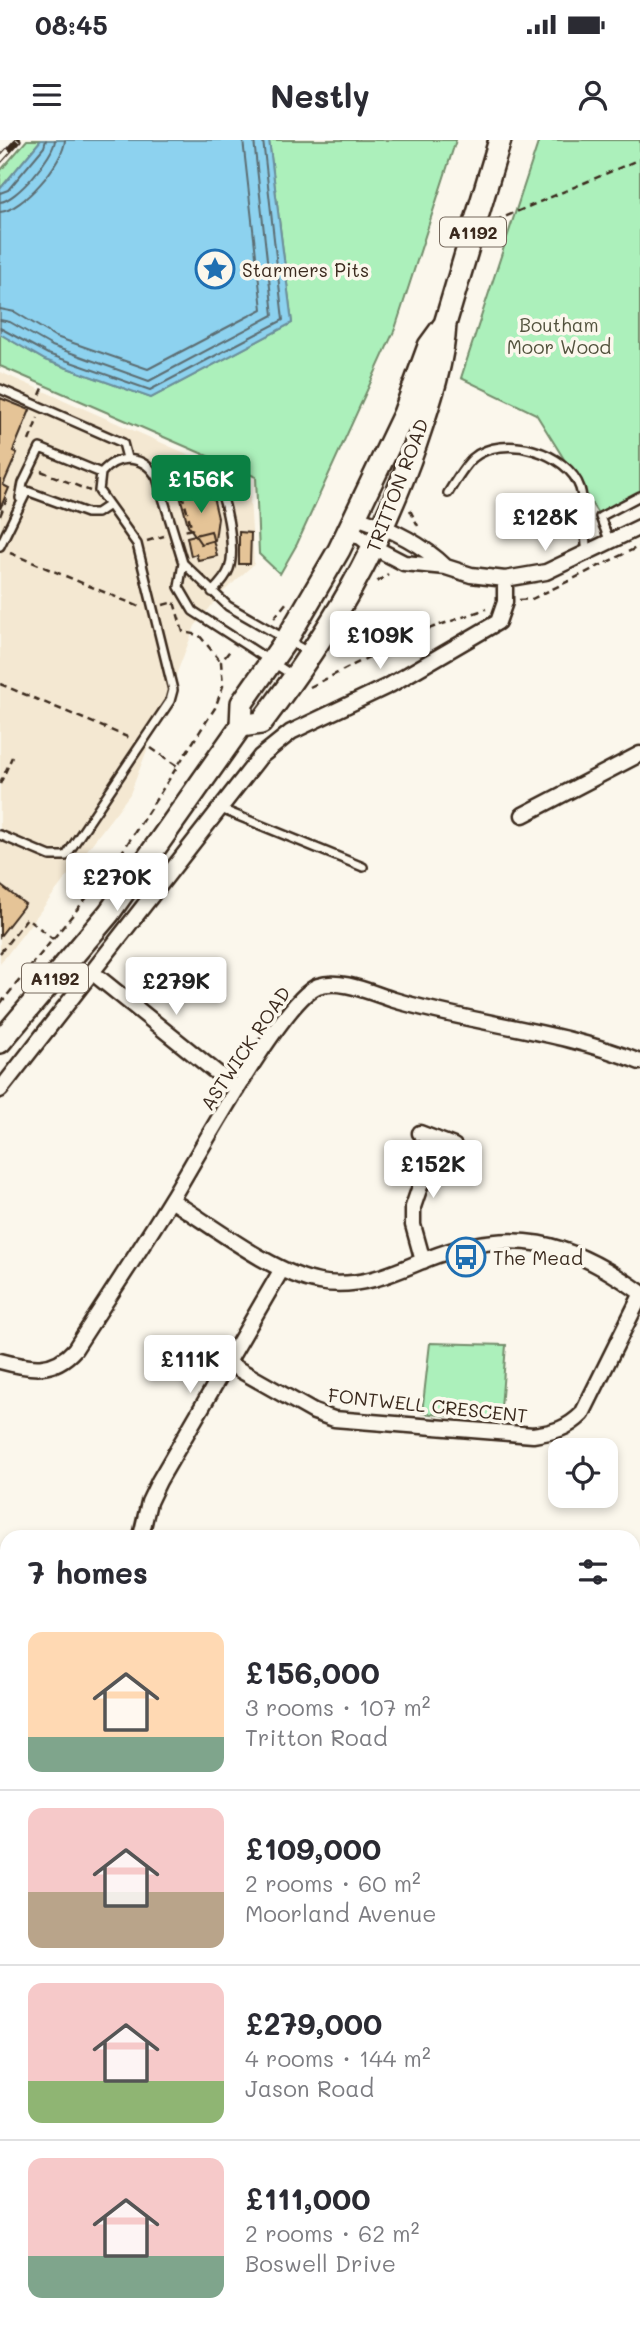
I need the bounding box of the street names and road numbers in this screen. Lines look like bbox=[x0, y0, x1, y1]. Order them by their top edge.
road number: A1192 bbox=[440, 218, 506, 246]
street label: TRITTON ROAD bbox=[360, 415, 434, 555]
road number: A1192 bbox=[22, 964, 88, 992]
street label: ASTWICK ROAD bbox=[194, 981, 296, 1115]
street label: FONTWELL CRESCENT bbox=[327, 1382, 529, 1428]

